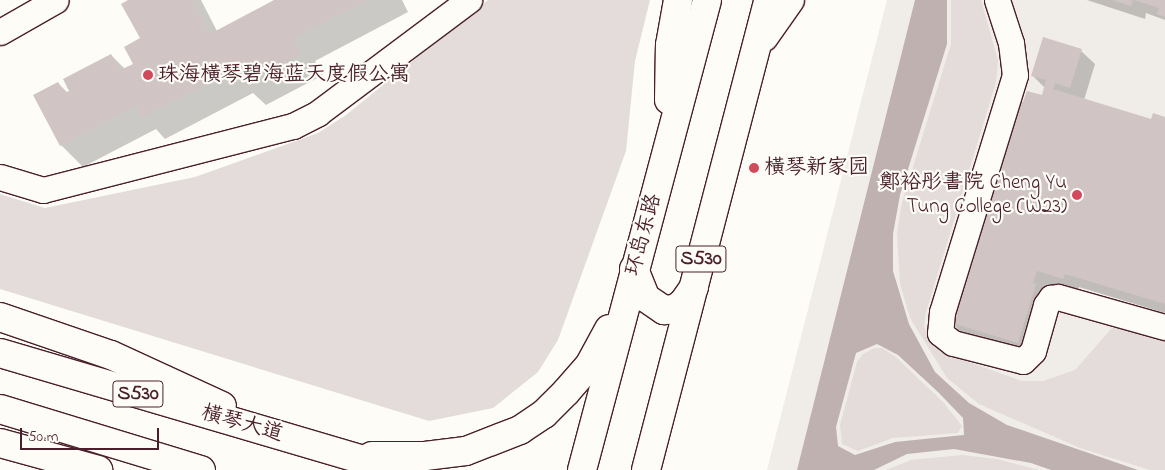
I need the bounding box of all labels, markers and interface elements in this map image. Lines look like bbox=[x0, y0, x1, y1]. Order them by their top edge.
place label: 珠海横琴碧海蓝天度假公寓 bbox=[158, 62, 410, 88]
marker: 珠海横琴碧海蓝天度假公寓 bbox=[142, 69, 154, 81]
place label: 横琴新家园 bbox=[764, 155, 869, 181]
marker: 横琴新家园 bbox=[748, 162, 760, 174]
place label: 鄭裕彤書院 Cheng Yu Tung College (W23) bbox=[879, 170, 1067, 220]
marker: 鄭裕彤書院 Cheng Yu Tung College (W23) bbox=[1071, 189, 1083, 201]
street label: 环岛东路 bbox=[621, 191, 667, 279]
road number: S530 bbox=[675, 242, 727, 276]
road number: S530 bbox=[112, 376, 164, 412]
street label: 横琴大道 bbox=[198, 400, 286, 448]
scale bar bbox=[22, 418, 161, 450]
text: 50 m bbox=[28, 426, 58, 448]

